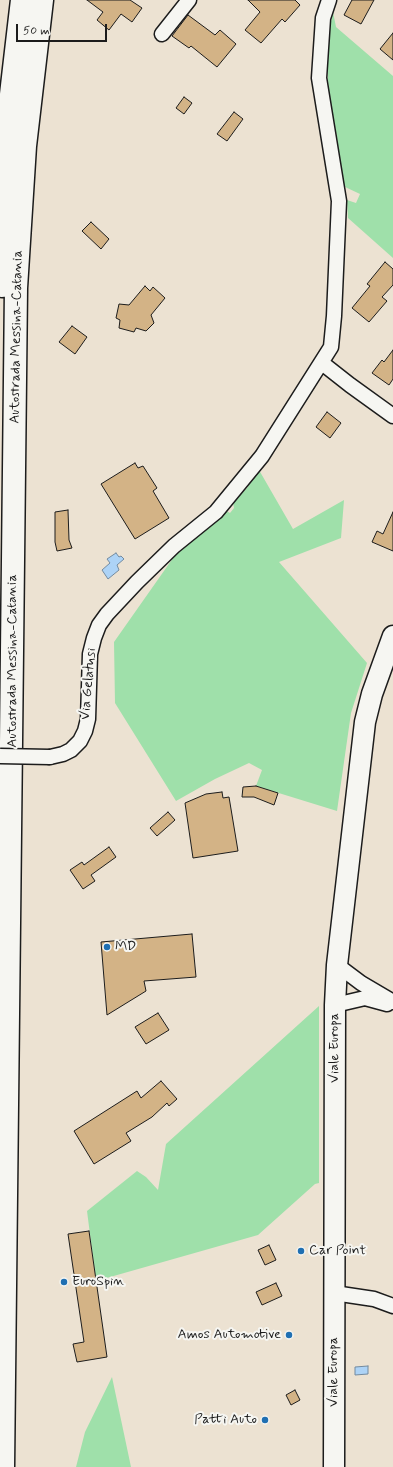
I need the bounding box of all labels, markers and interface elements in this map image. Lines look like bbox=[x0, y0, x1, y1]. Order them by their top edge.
scale bar bbox=[18, 16, 109, 42]
text: 50 m bbox=[23, 23, 50, 39]
street label: Autostrada Messina-Catania bbox=[7, 250, 27, 424]
street label: Autostrada Messina-Catania bbox=[5, 574, 21, 748]
street label: Via Gelatusi bbox=[77, 647, 101, 721]
place label: MD bbox=[115, 939, 136, 955]
marker: MD bbox=[102, 942, 112, 952]
street label: Viale Europa bbox=[327, 1013, 343, 1083]
place label: Car Point bbox=[309, 1243, 366, 1259]
marker: Car Point bbox=[296, 1246, 306, 1256]
place label: EuroSpin bbox=[72, 1274, 124, 1290]
marker: EuroSpin bbox=[59, 1277, 69, 1287]
place label: Amos Automotive bbox=[178, 1327, 281, 1343]
marker: Amos Automotive bbox=[284, 1330, 294, 1340]
street label: Viale Europa bbox=[326, 1337, 342, 1407]
place label: Patti Auto bbox=[194, 1412, 257, 1428]
marker: Patti Auto bbox=[260, 1415, 270, 1425]

